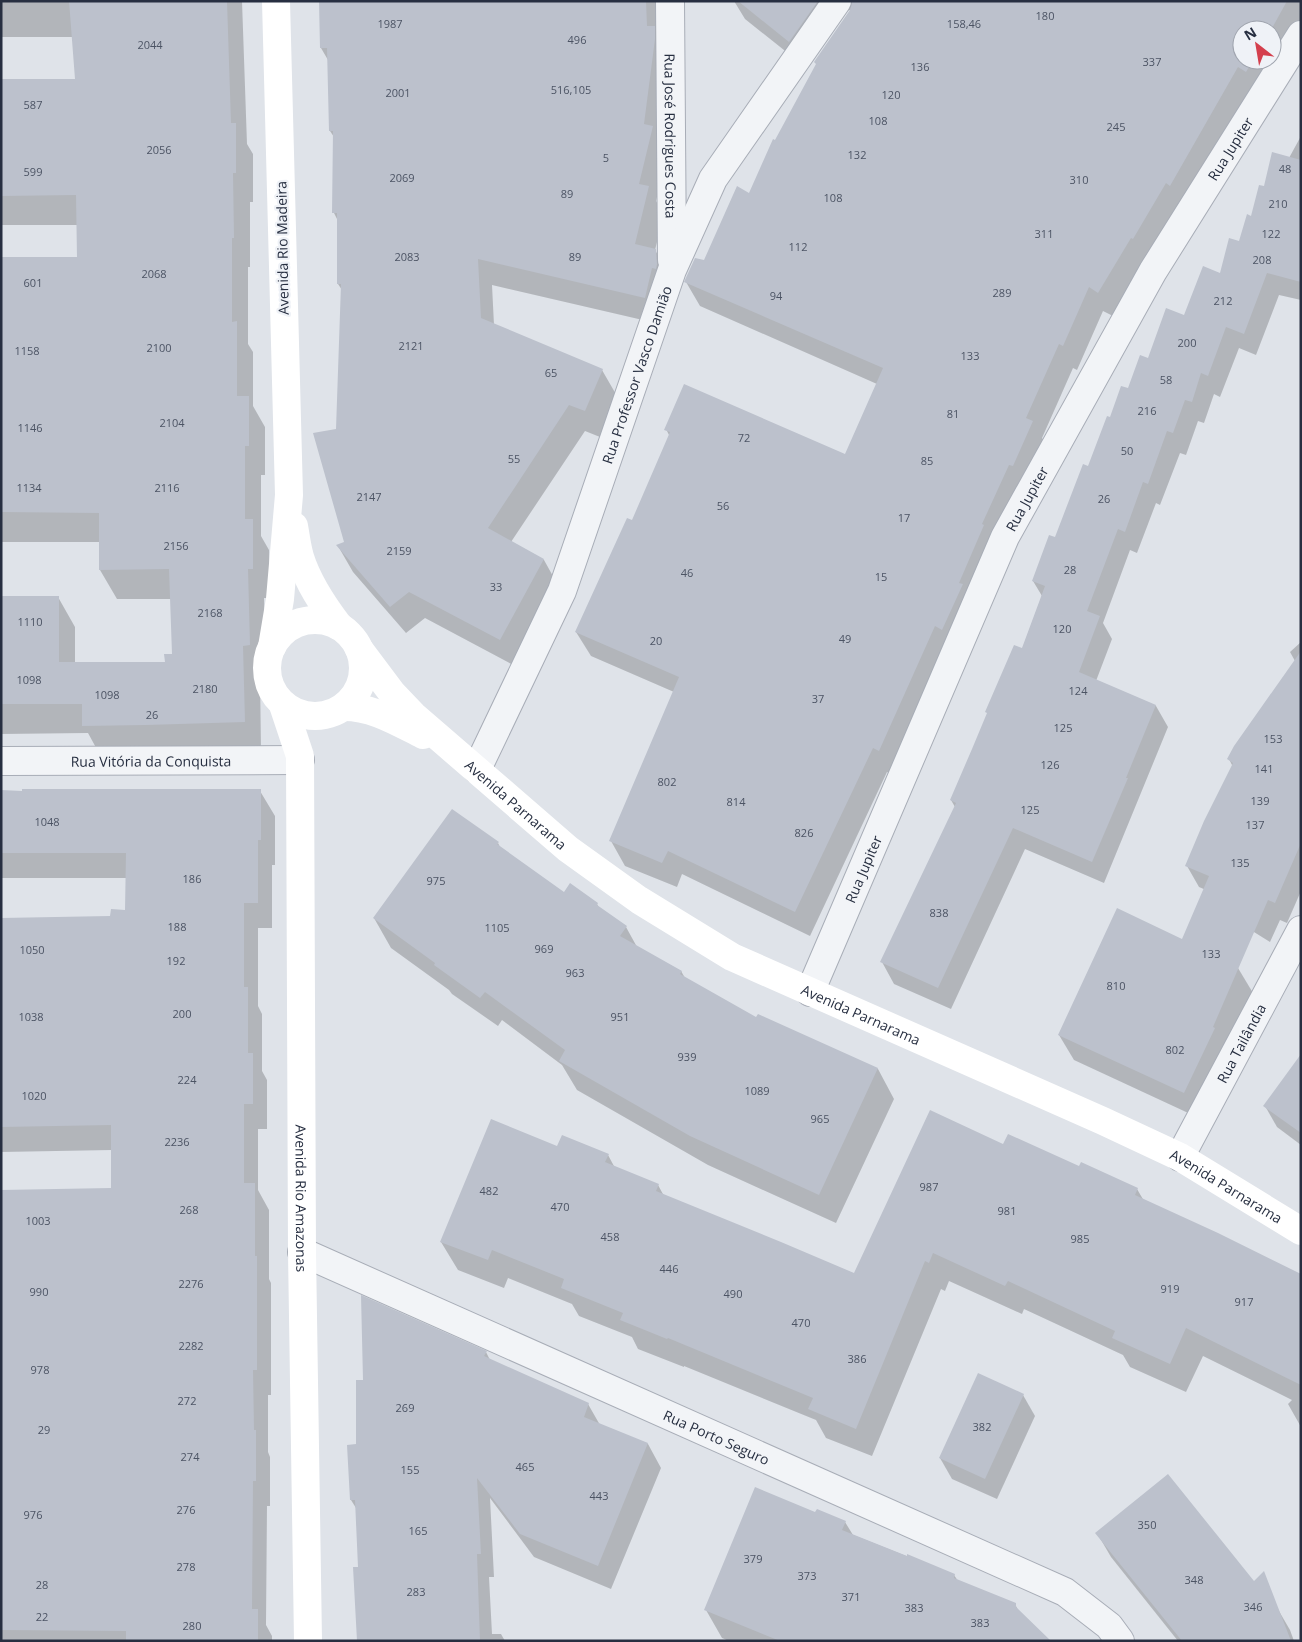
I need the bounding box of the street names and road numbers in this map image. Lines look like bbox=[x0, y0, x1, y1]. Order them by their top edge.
street label: Rua José Rodrigues Costa bbox=[661, 53, 681, 219]
street label: Rua Jupiter bbox=[1203, 113, 1257, 184]
street label: Avenida Rio Madeira bbox=[271, 181, 293, 315]
street label: Rua Professor Vasco Damião bbox=[597, 283, 675, 466]
street label: Rua Jupiter bbox=[1001, 462, 1052, 535]
street label: Rua Vitória da Conquista bbox=[71, 751, 231, 770]
street label: Avenida Parnarama bbox=[462, 755, 571, 854]
street label: Rua Jupiter bbox=[840, 832, 886, 906]
street label: Avenida Parnarama bbox=[799, 979, 924, 1049]
street label: Rua Tailândia bbox=[1212, 1000, 1270, 1086]
street label: Avenida Rio Amazonas bbox=[292, 1124, 312, 1273]
street label: Avenida Parnarama bbox=[1167, 1144, 1286, 1227]
street label: Rua Porto Seguro bbox=[661, 1405, 773, 1469]

